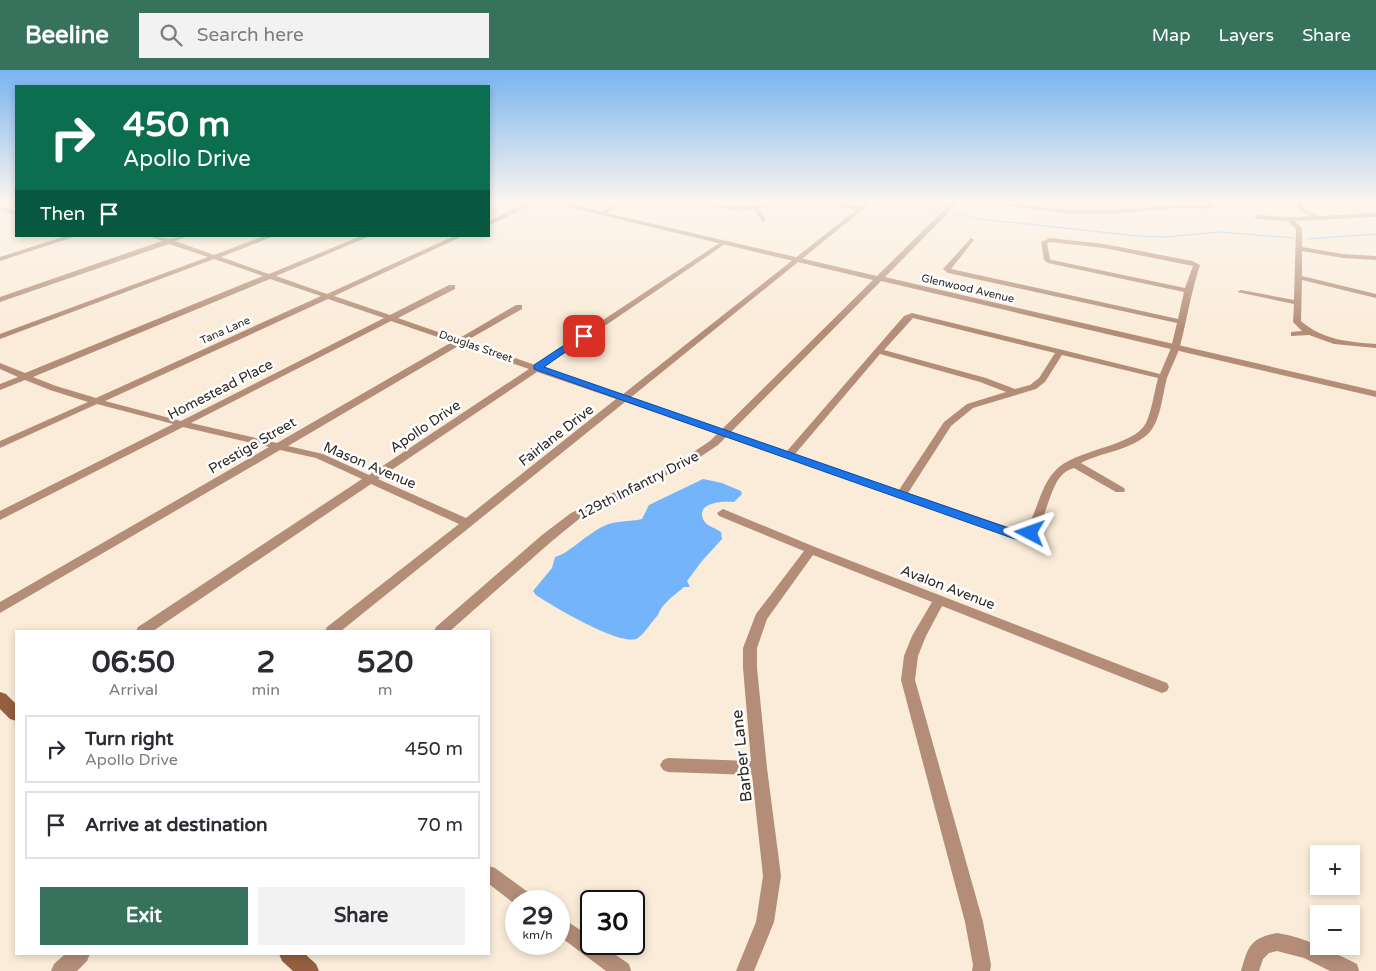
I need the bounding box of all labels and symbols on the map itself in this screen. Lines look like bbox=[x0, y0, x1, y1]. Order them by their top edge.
street label: Glenwood Avenue bbox=[920, 271, 1016, 306]
street label: Tana Lane bbox=[198, 314, 252, 347]
pin bbox=[563, 315, 605, 357]
street label: Douglas Street bbox=[437, 328, 514, 365]
street label: Homestead Place bbox=[165, 356, 276, 423]
street label: Apollo Drive bbox=[387, 397, 464, 456]
street label: Fairlane Drive bbox=[516, 401, 597, 470]
street label: Prestige Street bbox=[205, 413, 300, 477]
street label: Mason Avenue bbox=[321, 438, 419, 493]
street label: 129th Infantry Drive bbox=[575, 447, 702, 523]
position arrow bbox=[1003, 506, 1055, 558]
street label: Avalon Avenue bbox=[898, 562, 997, 613]
street label: Barber Lane bbox=[727, 709, 757, 803]
speed limit sign: 30 bbox=[580, 890, 645, 955]

